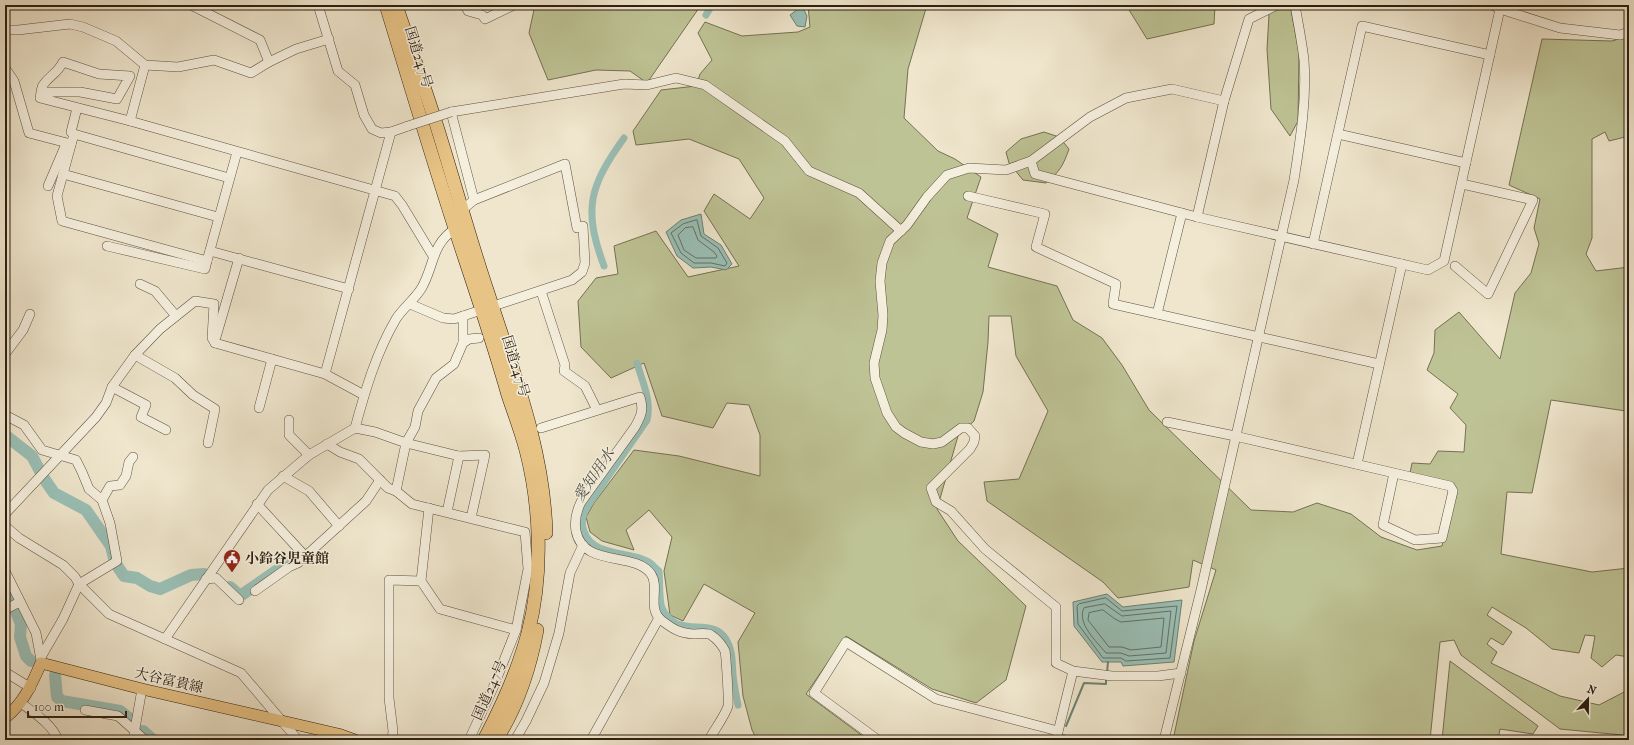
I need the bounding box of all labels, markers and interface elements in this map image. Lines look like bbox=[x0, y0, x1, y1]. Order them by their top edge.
street label: 国道247号 bbox=[401, 24, 436, 90]
street label: 国道247号 bbox=[498, 333, 533, 399]
water label: 愛知用水 bbox=[570, 443, 619, 505]
public building icon: 小鈴谷児童館 bbox=[222, 548, 242, 573]
place label: 小鈴谷児童館 bbox=[245, 550, 329, 567]
street label: 国道247号 bbox=[469, 658, 510, 723]
street label: 大谷富貴線 bbox=[133, 664, 205, 697]
north arrow bbox=[1568, 679, 1608, 719]
text: N bbox=[1585, 683, 1598, 698]
scale bar bbox=[28, 693, 126, 719]
text: 100 m bbox=[34, 700, 64, 714]

